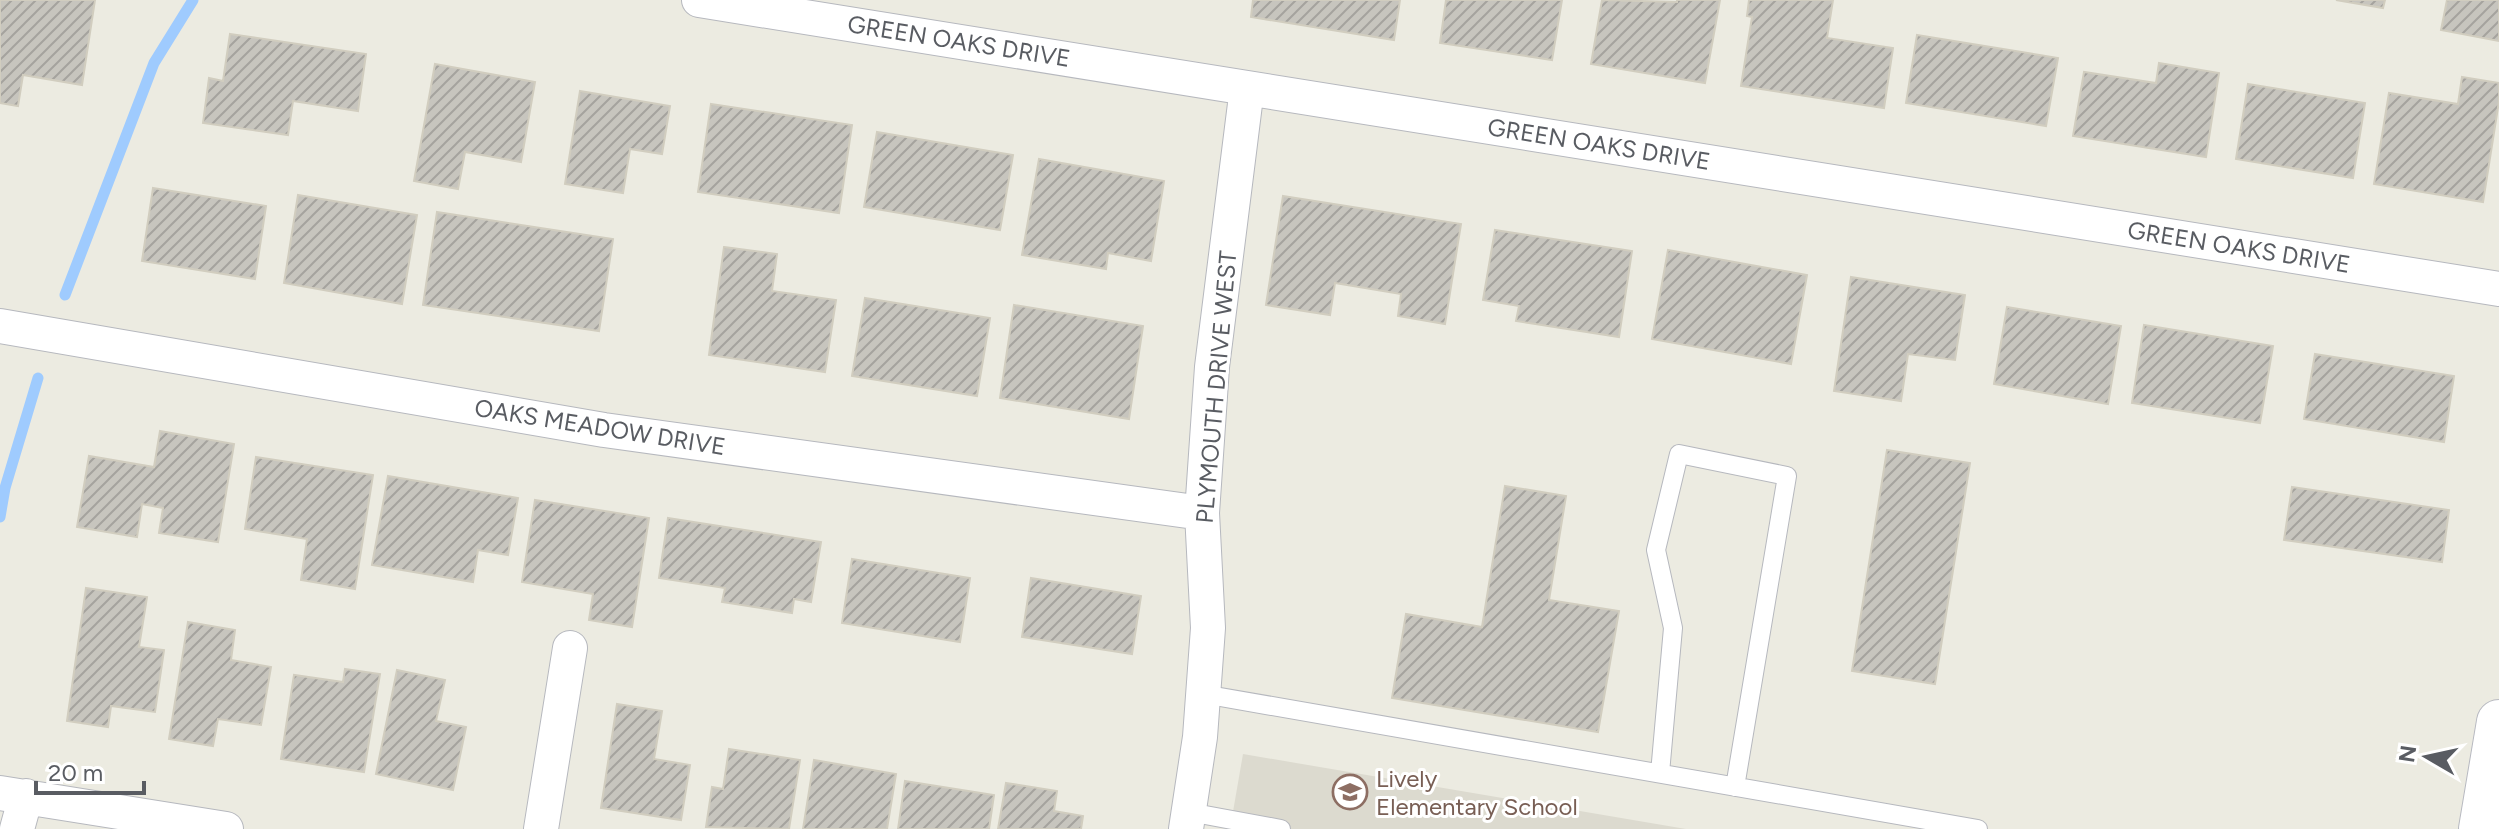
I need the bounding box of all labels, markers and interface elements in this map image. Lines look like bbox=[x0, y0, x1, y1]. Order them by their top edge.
street label: GREEN OAKS DRIVE bbox=[845, 9, 1073, 73]
street label: GREEN OAKS DRIVE bbox=[1485, 112, 1713, 176]
street label: GREEN OAKS DRIVE bbox=[2125, 215, 2353, 279]
street label: PLYMOUTH DRIVE WEST bbox=[1190, 250, 1242, 524]
street label: OAKS MEADOW DRIVE bbox=[472, 393, 728, 461]
north arrow bbox=[2387, 717, 2467, 797]
text: N bbox=[2393, 743, 2422, 764]
scale bar bbox=[36, 745, 144, 795]
text: 20 m bbox=[48, 758, 103, 787]
place label: Lively Elementary School bbox=[1376, 764, 1578, 821]
school or university icon: Lively Elementary School bbox=[1331, 773, 1369, 811]

